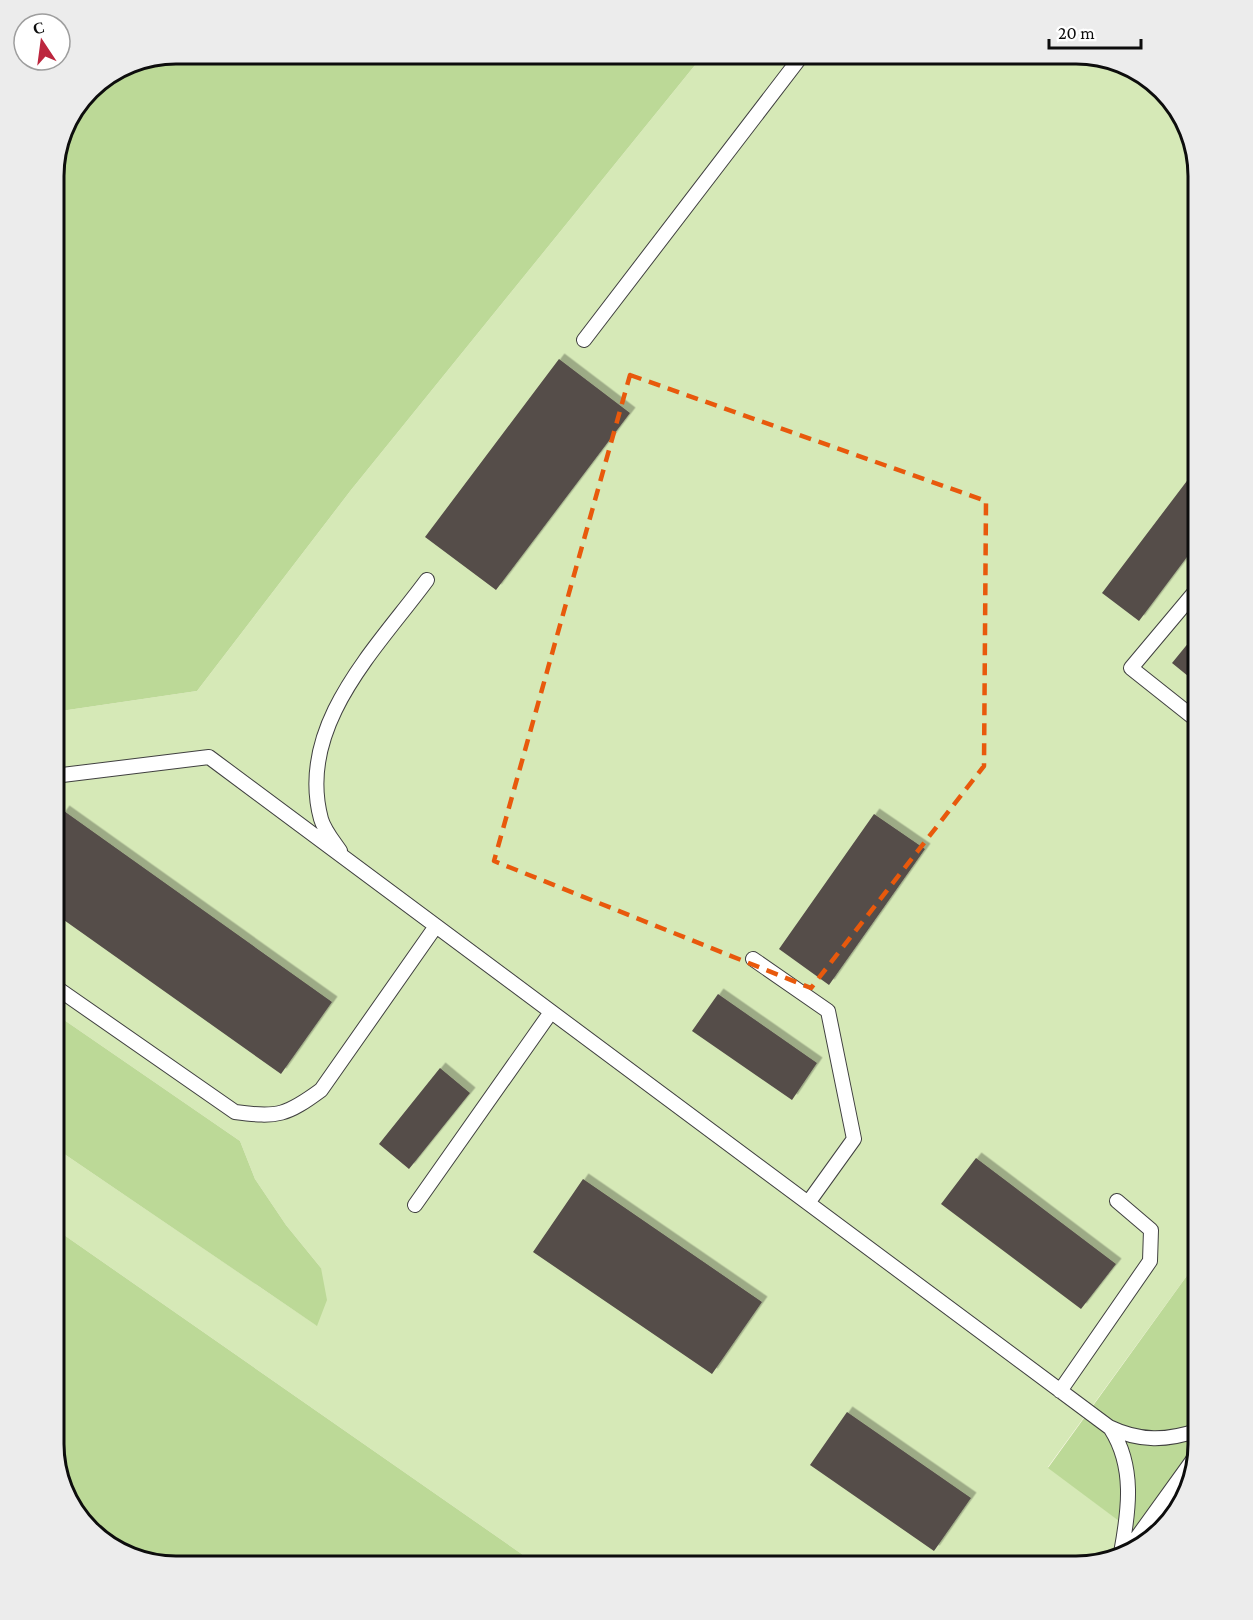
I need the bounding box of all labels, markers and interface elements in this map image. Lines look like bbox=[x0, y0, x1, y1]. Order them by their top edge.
north arrow bbox=[12, 12, 72, 72]
scale bar bbox=[1049, 12, 1140, 50]
text: С bbox=[31, 18, 46, 37]
text: 20 m bbox=[1058, 23, 1095, 43]

